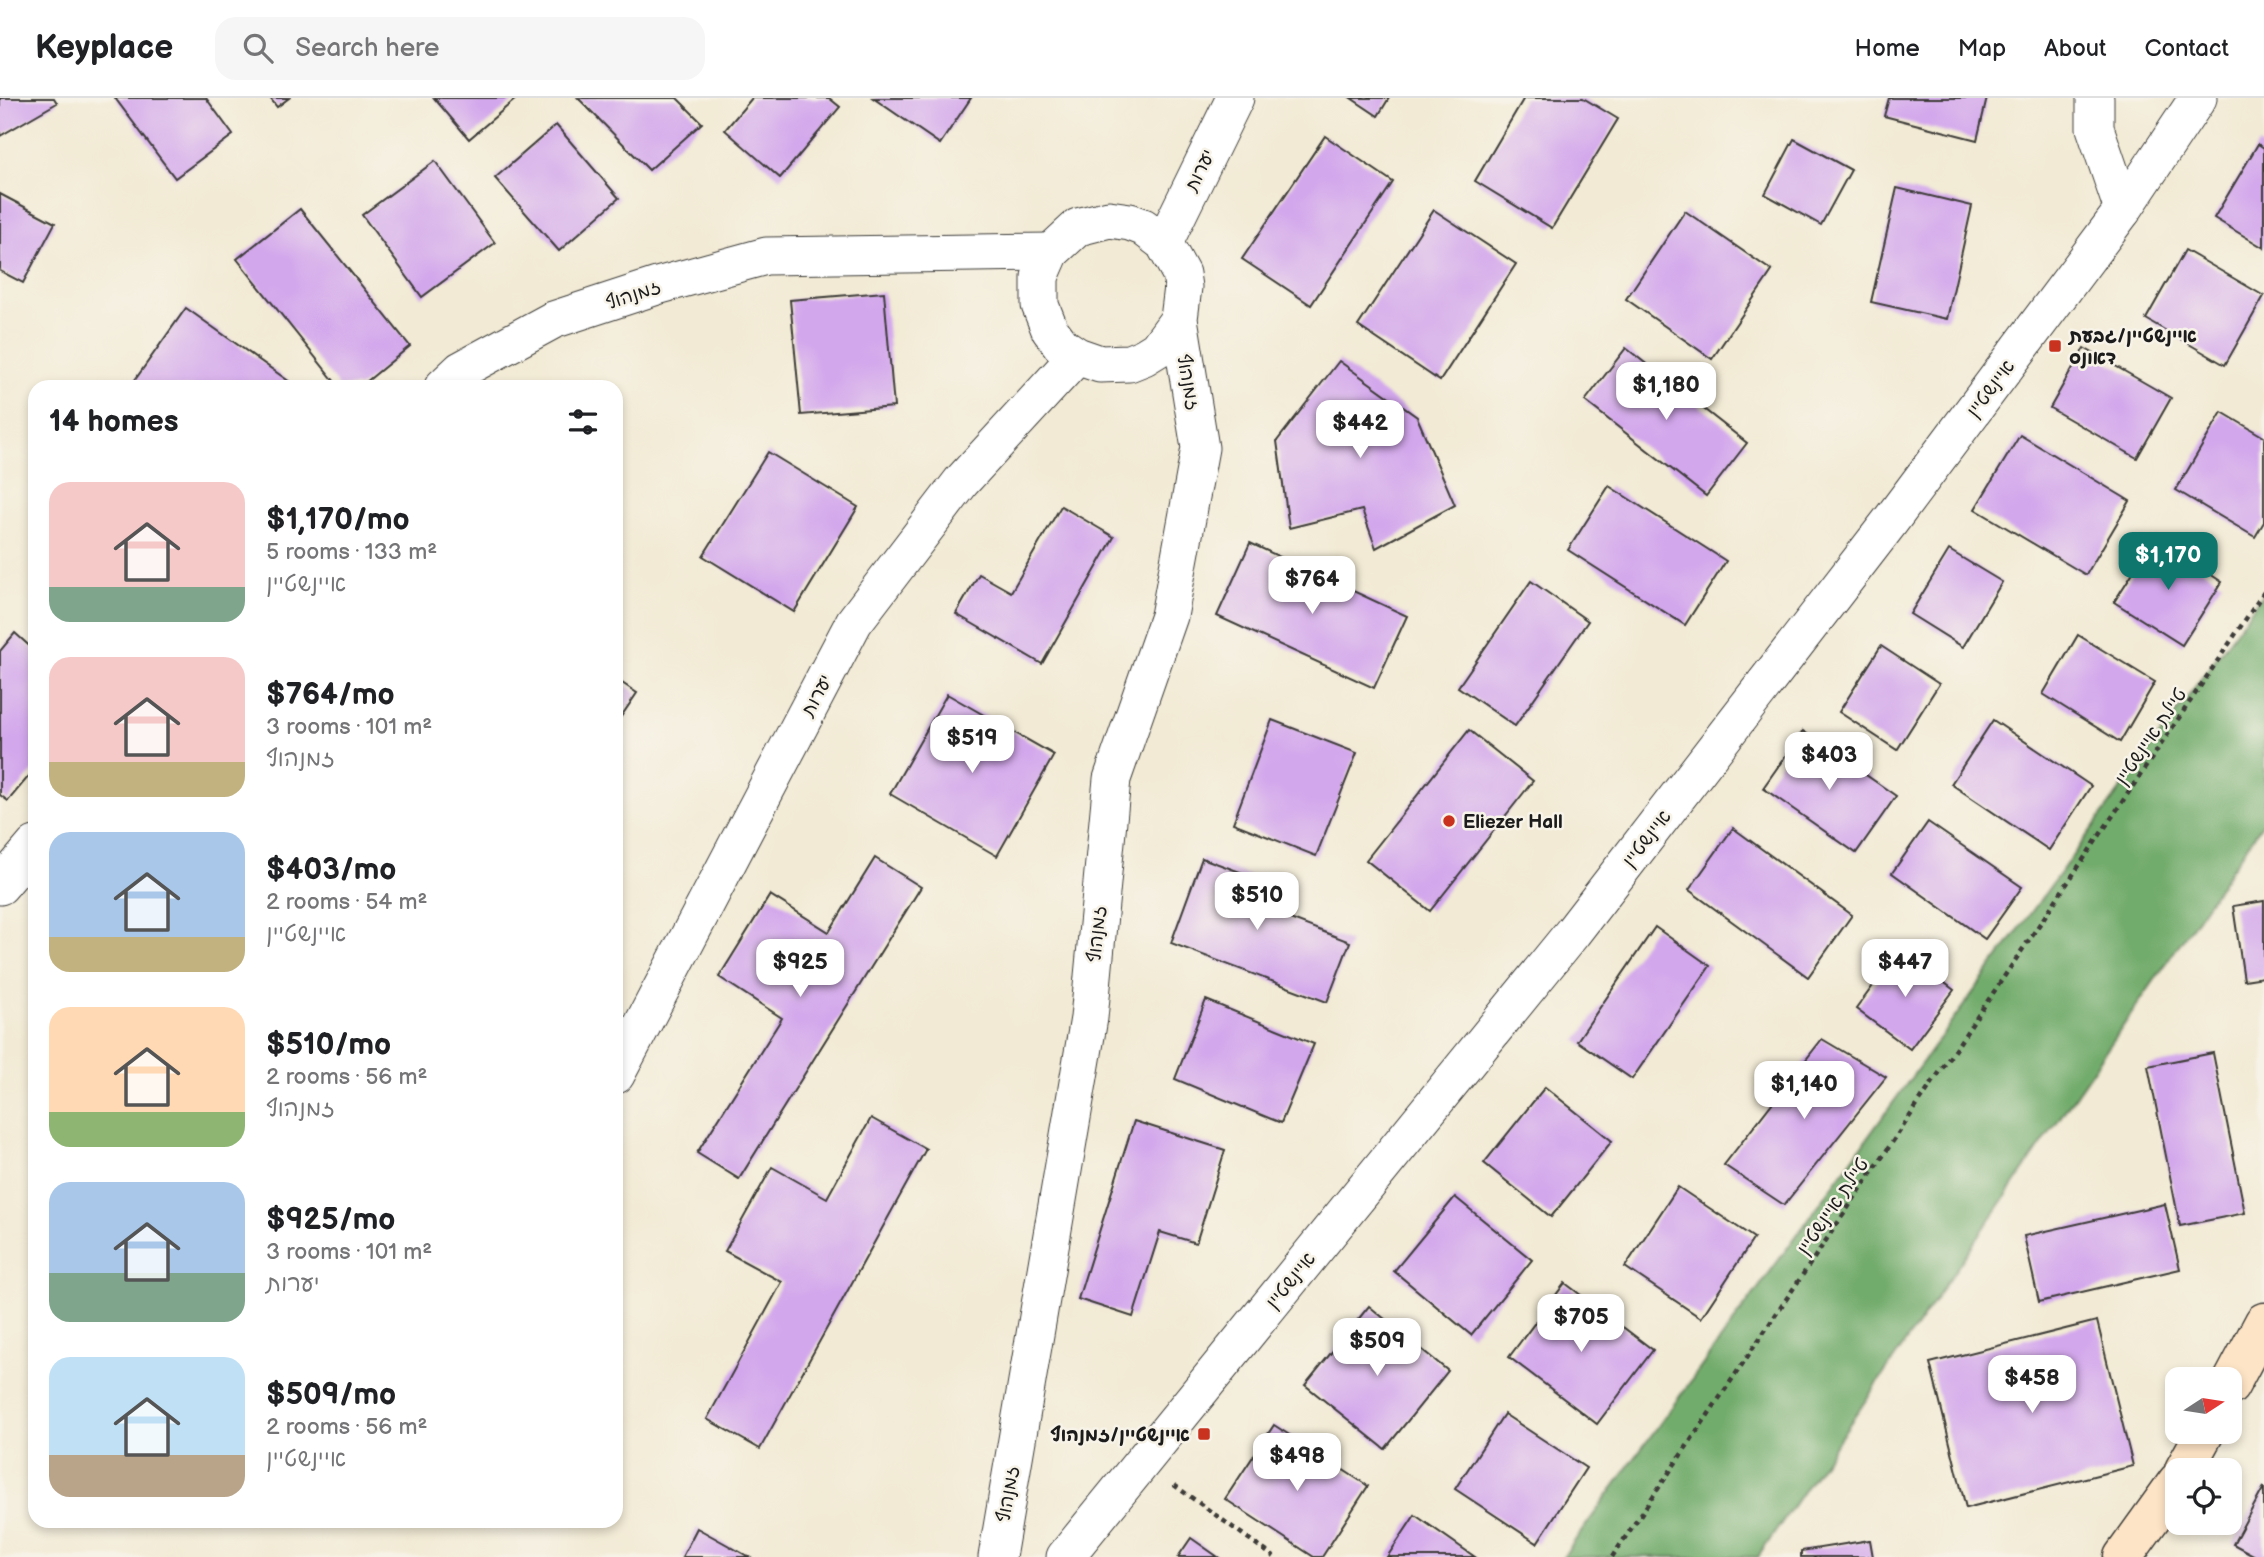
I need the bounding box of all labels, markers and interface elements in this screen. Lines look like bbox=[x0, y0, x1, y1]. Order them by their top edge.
search box bbox=[215, 17, 705, 80]
text: Keyplace bbox=[35, 28, 173, 68]
icon: search bbox=[239, 29, 277, 67]
text: Search here bbox=[295, 33, 439, 64]
text: Home bbox=[1855, 34, 1920, 63]
text: Map bbox=[1958, 34, 2006, 63]
text: About bbox=[2044, 34, 2106, 63]
text: Contact bbox=[2144, 34, 2229, 63]
street label: יערות bbox=[1180, 146, 1220, 196]
street label: זמנהוף bbox=[603, 276, 664, 315]
place label: איינשטיין/גבעת דאונס bbox=[2067, 325, 2197, 370]
marker: איינשטיין/גבעת דאונס bbox=[2047, 338, 2063, 354]
street label: זמנהוף bbox=[1171, 352, 1204, 412]
street label: איינשטיין bbox=[1962, 356, 2020, 422]
pin: $1,180 bbox=[1609, 362, 1723, 422]
text: $1,180 bbox=[1632, 371, 1700, 399]
pin: $442 bbox=[1319, 400, 1401, 460]
icon: filters bbox=[564, 403, 602, 441]
text: 14 homes bbox=[49, 404, 178, 440]
text: $442 bbox=[1332, 409, 1388, 437]
text: $1,170/mo bbox=[266, 502, 410, 538]
icon: home bbox=[105, 510, 189, 594]
pin: $1,170 bbox=[2111, 532, 2225, 592]
text: 5 rooms · 133 m² bbox=[266, 538, 437, 566]
text: $1,170 bbox=[2135, 541, 2201, 569]
pin: $764 bbox=[1271, 556, 1353, 616]
text: $764 bbox=[1284, 565, 1340, 593]
text: איינשטיין bbox=[266, 570, 346, 598]
street label: יערות bbox=[796, 671, 838, 721]
text: $764/mo bbox=[266, 677, 395, 713]
street label: טיילת איינשטיין bbox=[2110, 684, 2192, 790]
icon: home bbox=[105, 685, 189, 769]
text: 3 rooms · 101 m² bbox=[266, 713, 432, 741]
pin: $519 bbox=[931, 716, 1013, 775]
text: $519 bbox=[946, 724, 998, 752]
pin: $403 bbox=[1788, 732, 1870, 792]
text: $403 bbox=[1801, 741, 1857, 769]
text: זמנהוף bbox=[266, 745, 335, 773]
street label: איינשטיין bbox=[1618, 806, 1677, 872]
place label: Eliezer Hall bbox=[1463, 811, 1563, 834]
marker: Eliezer Hall bbox=[1441, 813, 1457, 829]
text: $403/mo bbox=[266, 852, 396, 888]
icon: home bbox=[105, 860, 189, 944]
pin: $510 bbox=[1216, 872, 1298, 932]
text: $510 bbox=[1231, 881, 1283, 909]
text: 2 rooms · 54 m² bbox=[266, 888, 428, 916]
street label: זמנהוף bbox=[1083, 905, 1112, 964]
text: איינשטיין bbox=[266, 920, 346, 948]
pin: $925 bbox=[759, 940, 841, 999]
pin: $447 bbox=[1864, 940, 1946, 999]
text: $925 bbox=[772, 948, 828, 976]
text: $447 bbox=[1878, 948, 1932, 976]
text: $510/mo bbox=[266, 1027, 391, 1063]
icon: home bbox=[105, 1035, 189, 1119]
pin: $1,140 bbox=[1747, 1062, 1861, 1121]
text: 2 rooms · 56 m² bbox=[266, 1063, 428, 1091]
text: $1,140 bbox=[1770, 1070, 1838, 1098]
text: זמנהוף bbox=[266, 1095, 335, 1123]
street label: טיילת איינשטיין bbox=[1792, 1154, 1874, 1260]
text: $925/mo bbox=[266, 1202, 395, 1238]
icon: home bbox=[105, 1210, 189, 1294]
text: 3 rooms · 101 m² bbox=[266, 1238, 432, 1266]
street label: איינשטיין bbox=[1261, 1248, 1321, 1314]
text: יערות bbox=[266, 1270, 319, 1298]
pin: $705 bbox=[1540, 1294, 1622, 1354]
text: $705 bbox=[1553, 1303, 1609, 1331]
pin: $509 bbox=[1336, 1318, 1418, 1378]
text: $509 bbox=[1349, 1327, 1405, 1355]
pin: $458 bbox=[1991, 1356, 2073, 1415]
text: $458 bbox=[2004, 1364, 2060, 1392]
north arrow bbox=[2165, 1367, 2242, 1444]
map controls bbox=[2165, 1367, 2242, 1535]
text: $509/mo bbox=[266, 1377, 396, 1413]
icon: home bbox=[105, 1385, 189, 1469]
text: 2 rooms · 56 m² bbox=[266, 1413, 428, 1441]
place label: איינשטיין/זמנהוף bbox=[1050, 1424, 1190, 1447]
marker: איינשטיין/זמנהוף bbox=[1196, 1426, 1212, 1442]
pin: $498 bbox=[1256, 1434, 1338, 1493]
text: $498 bbox=[1269, 1442, 1325, 1470]
text: איינשטיין bbox=[266, 1445, 346, 1473]
button: locate bbox=[2165, 1458, 2242, 1535]
street label: זמנהוף bbox=[992, 1464, 1025, 1524]

